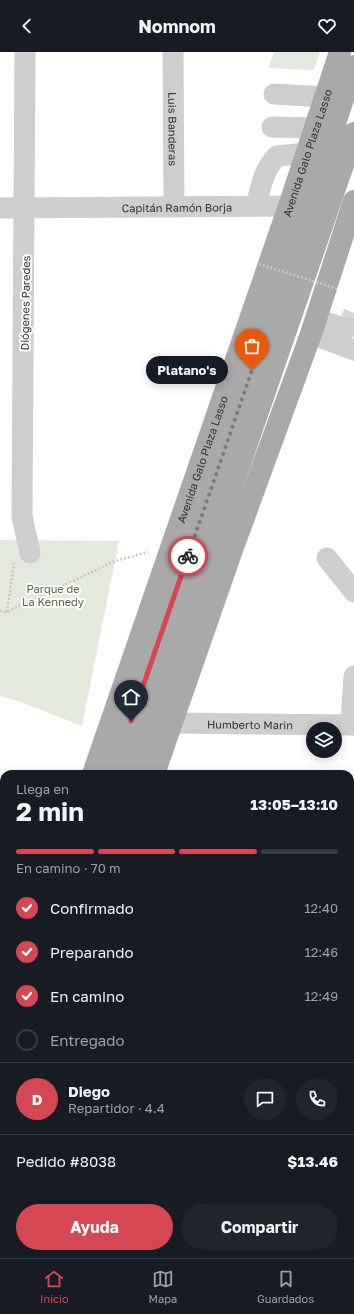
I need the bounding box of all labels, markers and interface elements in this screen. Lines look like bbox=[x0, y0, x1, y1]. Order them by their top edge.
icon: back bbox=[16, 15, 38, 37]
text: Nomnom bbox=[138, 15, 216, 37]
icon: heart bbox=[316, 15, 338, 37]
street label: Avenida Galo Plaza Lasso bbox=[279, 87, 334, 218]
street label: Luis Banderas bbox=[167, 92, 180, 166]
street label: Capitán Ramón Borja bbox=[122, 200, 232, 214]
street label: Diógenes Paredes bbox=[18, 255, 32, 351]
pin bbox=[235, 329, 269, 370]
icon: bag bbox=[241, 335, 263, 357]
callout: Platano's bbox=[146, 356, 228, 384]
text: Platano's bbox=[157, 362, 217, 378]
street label: Avenida Galo Plaza Lasso bbox=[174, 394, 230, 525]
courier bbox=[168, 536, 208, 576]
icon: bike bbox=[177, 545, 199, 567]
park label: Parque de La Kennedy bbox=[22, 582, 84, 608]
pin bbox=[114, 680, 148, 721]
icon: home bbox=[120, 686, 142, 708]
street label: Humberto Marin bbox=[207, 717, 293, 731]
map controls bbox=[306, 722, 342, 758]
button: layers bbox=[306, 722, 342, 758]
text: Llega en bbox=[16, 781, 69, 797]
text: 13:05–13:10 bbox=[250, 795, 338, 813]
text: 2 min bbox=[16, 796, 84, 827]
text: En camino · 70 m bbox=[16, 860, 121, 876]
icon: check bbox=[16, 897, 38, 919]
text: Confirmado bbox=[50, 899, 134, 917]
text: 12:40 bbox=[304, 900, 338, 916]
icon: check bbox=[16, 941, 38, 963]
text: Preparando bbox=[50, 943, 134, 961]
text: 12:46 bbox=[304, 944, 338, 960]
icon: check bbox=[16, 985, 38, 1007]
text: En camino bbox=[50, 987, 124, 1005]
text: 12:49 bbox=[304, 988, 338, 1004]
text: Entregado bbox=[50, 1031, 125, 1049]
button: chat bbox=[244, 1078, 286, 1120]
button: phone bbox=[296, 1078, 338, 1120]
text: Diego bbox=[68, 1082, 110, 1100]
text: D bbox=[32, 1090, 42, 1108]
text: Repartidor · 4.4 bbox=[68, 1100, 165, 1116]
text: Pedido #8038 bbox=[16, 1152, 116, 1170]
text: $13.46 bbox=[287, 1152, 338, 1170]
button: Ayuda bbox=[16, 1204, 173, 1250]
button: Compartir bbox=[181, 1204, 338, 1250]
tab: Inicio bbox=[40, 1268, 69, 1305]
tab: Mapa bbox=[149, 1268, 177, 1305]
tab: Guardados bbox=[257, 1268, 314, 1305]

